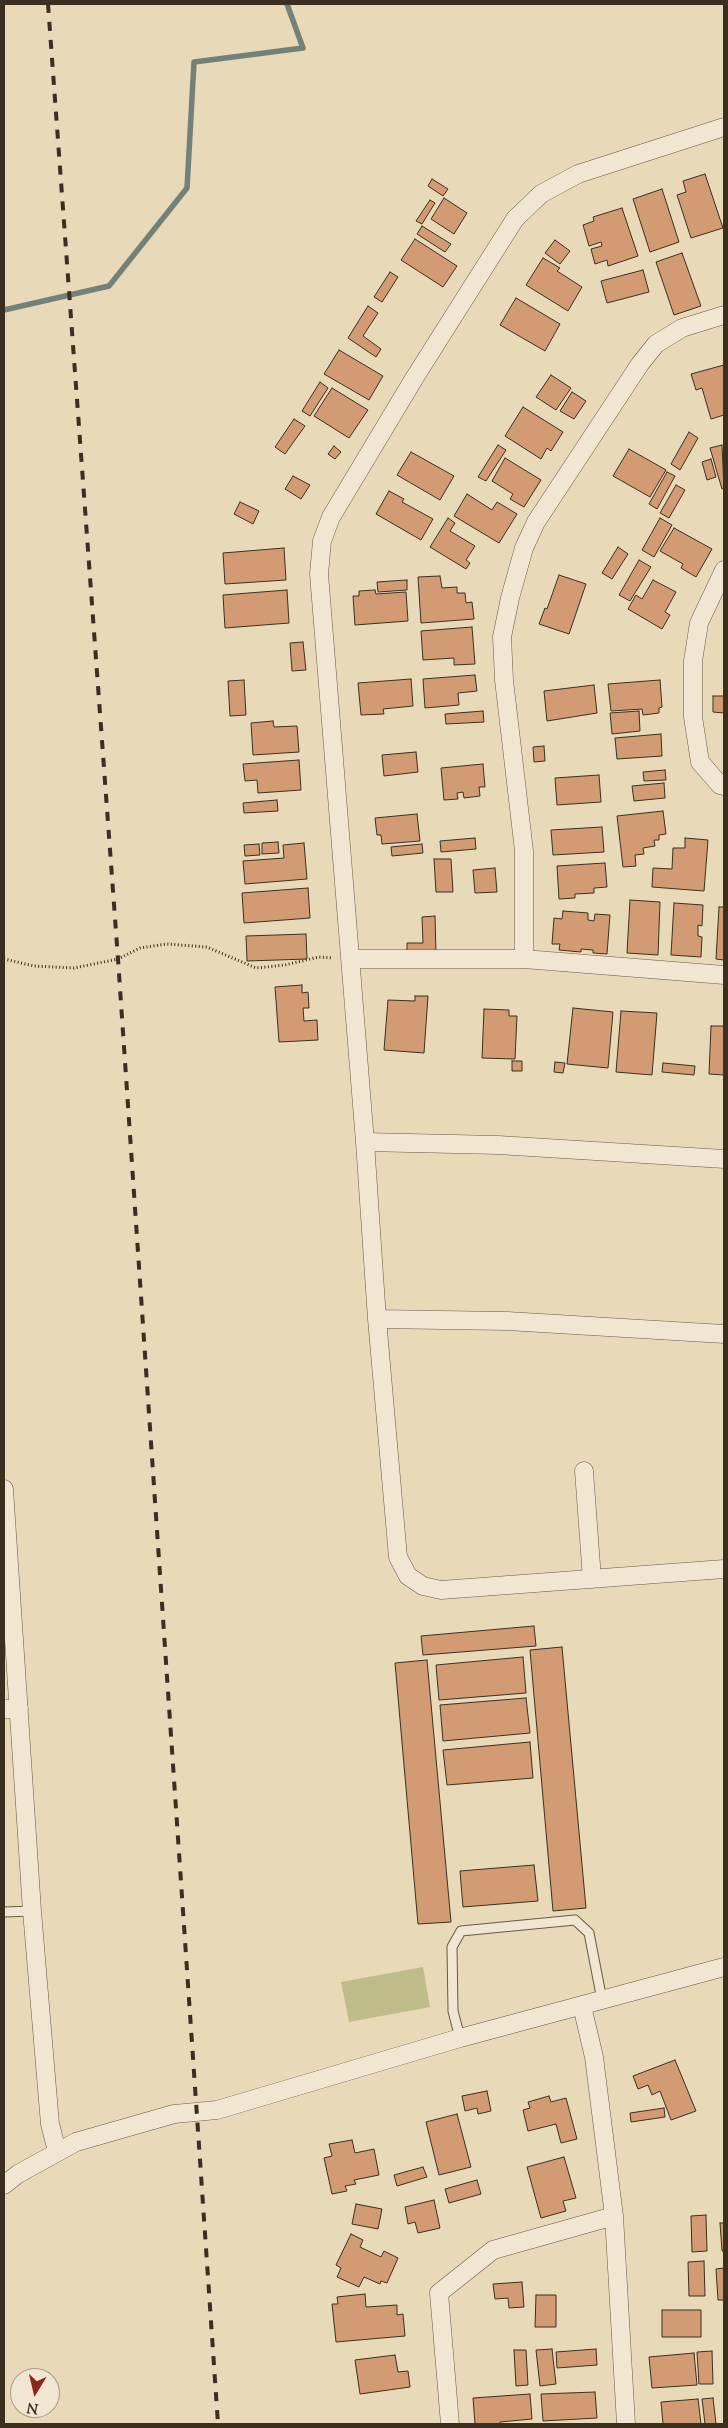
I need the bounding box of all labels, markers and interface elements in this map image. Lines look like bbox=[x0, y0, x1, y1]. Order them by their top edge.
north arrow bbox=[10, 2368, 60, 2418]
text: N bbox=[26, 2396, 40, 2418]

